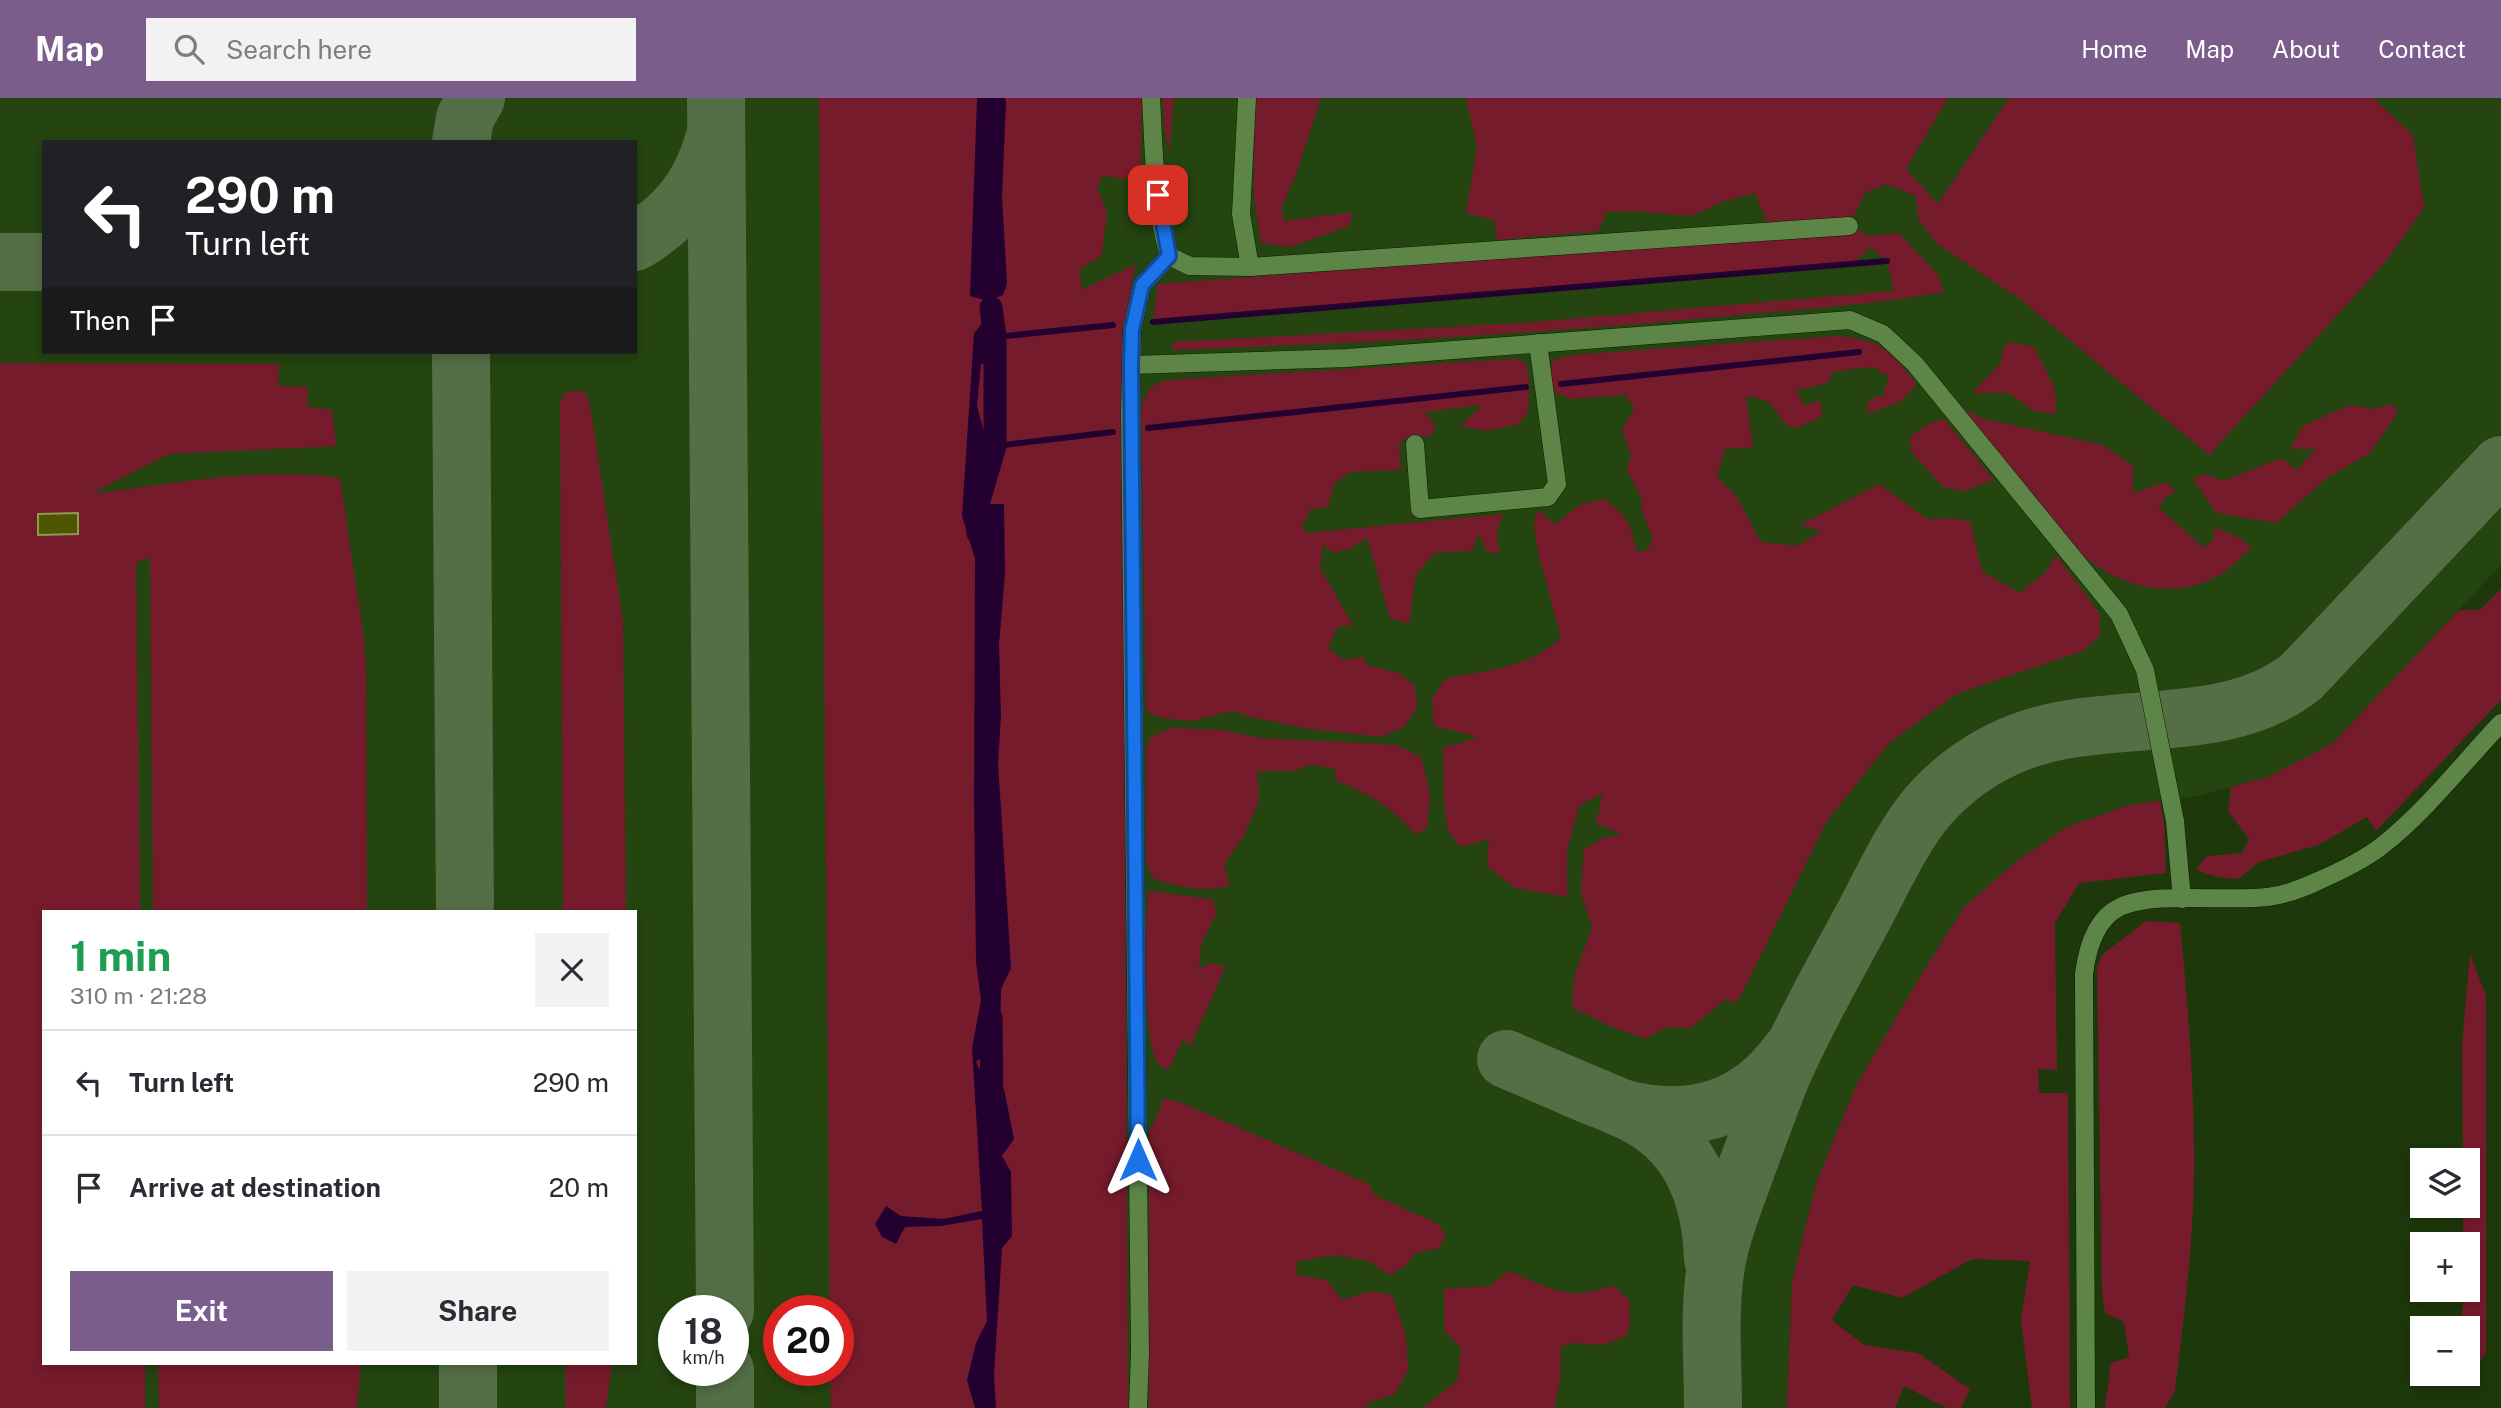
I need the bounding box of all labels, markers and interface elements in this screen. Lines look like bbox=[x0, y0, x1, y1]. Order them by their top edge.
search box bbox=[146, 18, 636, 81]
text: Map bbox=[35, 30, 104, 68]
icon: search bbox=[170, 30, 208, 68]
text: Search here bbox=[226, 34, 372, 65]
text: Home bbox=[2081, 35, 2147, 63]
text: Map bbox=[2185, 35, 2234, 63]
text: About bbox=[2272, 35, 2340, 63]
text: Contact bbox=[2378, 35, 2466, 63]
pin bbox=[1128, 165, 1188, 225]
text: 290 m bbox=[185, 166, 335, 224]
icon: left bbox=[70, 168, 161, 259]
icon: arrive bbox=[1139, 176, 1177, 214]
text: Turn left bbox=[185, 225, 310, 262]
icon: arrive bbox=[144, 301, 182, 339]
text: Then bbox=[70, 305, 130, 336]
text: 1 min bbox=[70, 931, 171, 980]
button: close bbox=[535, 933, 609, 1007]
text: 310 m · 21:28 bbox=[70, 982, 207, 1009]
icon: left bbox=[70, 1064, 108, 1102]
text: Turn left bbox=[129, 1067, 234, 1098]
text: 290 m bbox=[533, 1067, 609, 1098]
position arrow bbox=[1101, 1123, 1175, 1197]
map controls bbox=[2410, 1148, 2480, 1386]
button: layers bbox=[2410, 1148, 2480, 1218]
icon: arrive bbox=[70, 1169, 108, 1207]
text: Arrive at destination bbox=[129, 1172, 381, 1203]
text: 20 m bbox=[549, 1172, 609, 1203]
button: + bbox=[2410, 1232, 2480, 1302]
button: Exit bbox=[70, 1271, 333, 1351]
button: Share bbox=[347, 1271, 609, 1351]
speed limit sign: 20 bbox=[763, 1295, 854, 1386]
text: 18 bbox=[684, 1311, 723, 1352]
button: − bbox=[2410, 1316, 2480, 1386]
text: km/h bbox=[682, 1347, 725, 1368]

